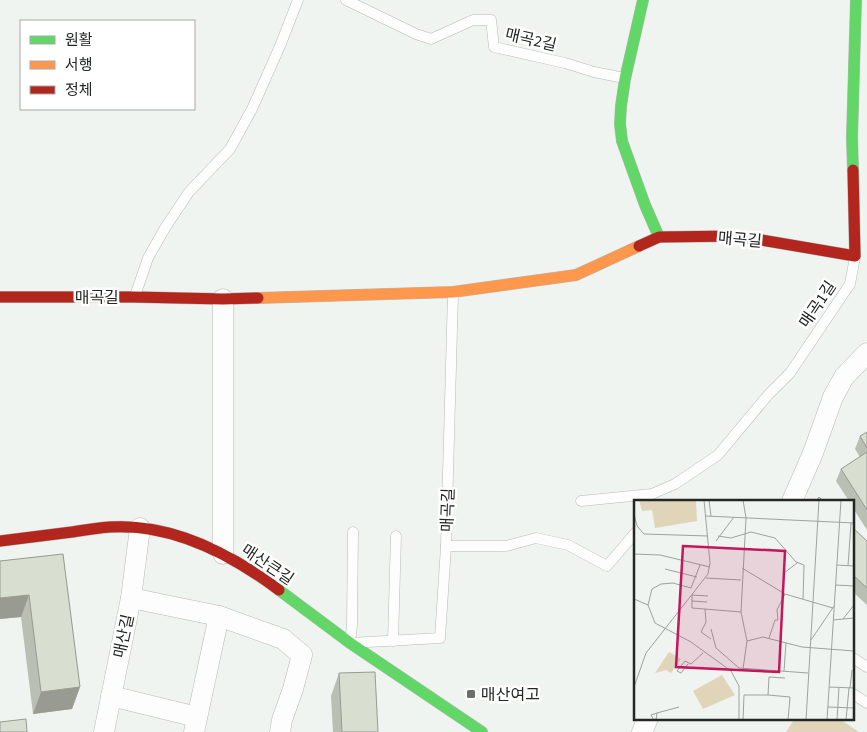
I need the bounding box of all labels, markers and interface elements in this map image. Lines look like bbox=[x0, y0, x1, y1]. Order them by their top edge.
legend bbox=[20, 20, 195, 110]
street label: 매곡2길 bbox=[503, 23, 559, 57]
text: 원활 bbox=[65, 30, 93, 51]
text: 서행 bbox=[65, 55, 93, 76]
text: 정체 bbox=[65, 80, 93, 101]
street label: 매곡길 bbox=[717, 227, 763, 253]
street label: 매곡1길 bbox=[794, 277, 842, 332]
street label: 매곡길 bbox=[75, 287, 119, 309]
street label: 매곡길 bbox=[436, 488, 460, 532]
inset map bbox=[634, 500, 854, 720]
street label: 매산큰길 bbox=[237, 539, 298, 590]
street label: 매산길 bbox=[109, 612, 139, 660]
place label: 매산여고 bbox=[481, 684, 540, 706]
marker: 매산여고 bbox=[465, 688, 477, 700]

